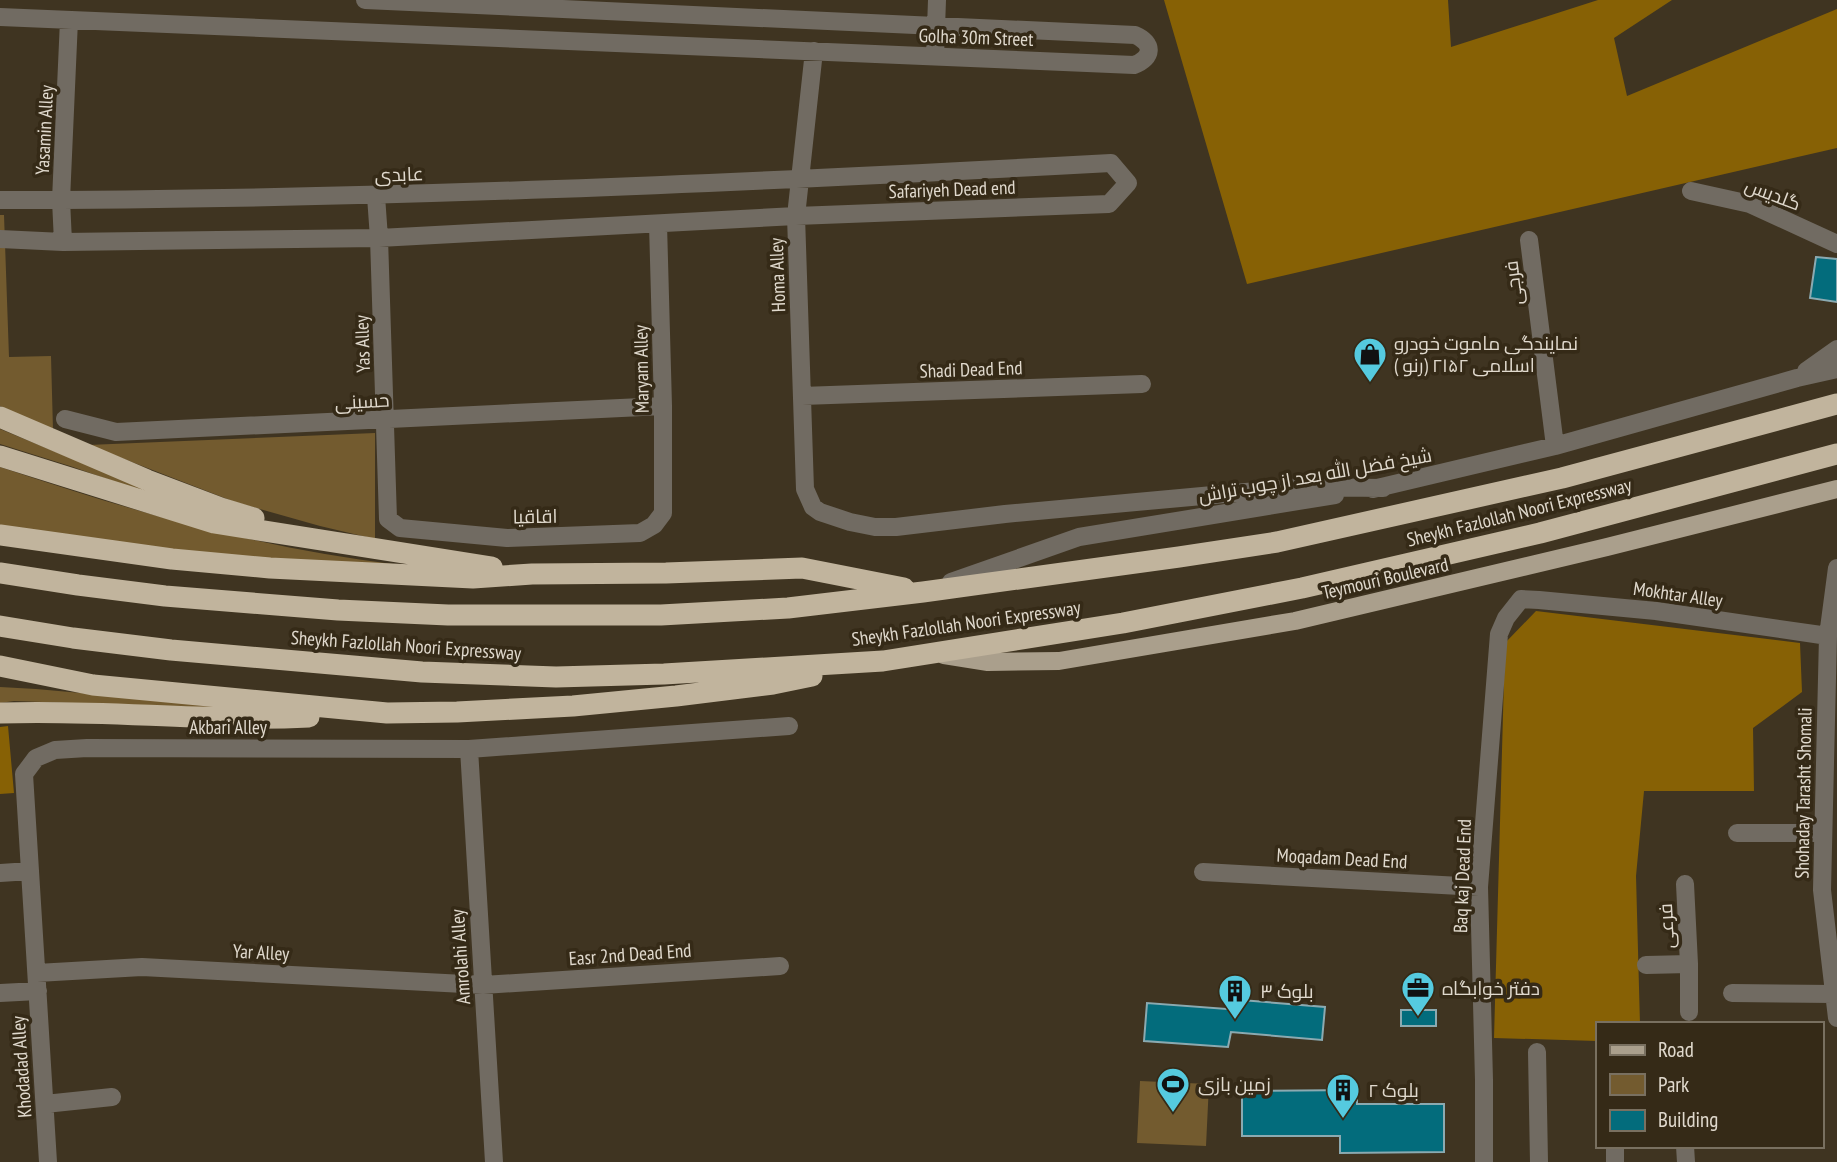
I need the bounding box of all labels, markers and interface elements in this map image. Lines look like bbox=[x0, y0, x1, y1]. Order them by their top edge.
street label: Golha 30m Street bbox=[918, 23, 1035, 51]
street label: Yasamin Alley bbox=[30, 84, 58, 176]
street label: عابدی bbox=[374, 161, 424, 187]
street label: گلدیس bbox=[1742, 172, 1804, 216]
street label: Safariyeh Dead end bbox=[888, 175, 1016, 203]
street label: Homa Alley bbox=[764, 237, 790, 313]
street label: فرجی bbox=[1498, 259, 1528, 307]
street label: Yas Alley bbox=[349, 314, 375, 373]
street label: Maryam Alley bbox=[628, 324, 654, 413]
place label: نمایندگی ماموت خودرو ( رنو) اسلامی ۲۱۵۲ bbox=[1394, 331, 1578, 377]
shop icon: نمایندگی ماموت خودرو ( رنو) اسلامی ۲۱۵۲ bbox=[1351, 335, 1389, 384]
street label: Shadi Dead End bbox=[919, 355, 1023, 383]
street label: حسینی bbox=[334, 388, 390, 414]
street label: شیخ فضل الله بعد از چوب تراش bbox=[1197, 443, 1434, 509]
street label: Sheykh Fazlollah Noori Expressway bbox=[1404, 472, 1635, 552]
street label: اقاقیا bbox=[512, 504, 558, 528]
street label: Teymouri Boulevard bbox=[1319, 552, 1451, 604]
street label: Mokhtar Alley bbox=[1632, 576, 1725, 612]
street label: Sheykh Fazlollah Noori Expressway bbox=[850, 595, 1083, 651]
street label: Sheykh Fazlollah Noori Expressway bbox=[290, 625, 523, 665]
street label: Shohaday Tarasht Shomali bbox=[1790, 707, 1816, 879]
street label: Akbari Alley bbox=[189, 715, 268, 739]
street label: Baq kaj Dead End bbox=[1448, 818, 1476, 934]
street label: Moqadam Dead End bbox=[1276, 843, 1408, 873]
street label: فرعی bbox=[1653, 903, 1679, 949]
street label: Amrolahi Alley bbox=[445, 908, 475, 1005]
street label: Easr 2nd Dead End bbox=[568, 938, 692, 970]
street label: Yar Alley bbox=[232, 939, 291, 966]
office icon: دفتر خوابگاه bbox=[1399, 969, 1437, 1018]
building icon: بلوک ۳ bbox=[1216, 972, 1254, 1021]
place label: دفتر خوابگاه bbox=[1442, 976, 1540, 1000]
place label: بلوک ۳ bbox=[1260, 979, 1314, 1003]
street label: Khodadad Alley bbox=[5, 1015, 37, 1119]
legend bbox=[1596, 1022, 1823, 1148]
text: Road bbox=[1658, 1036, 1694, 1063]
sports icon: زمین بازی bbox=[1154, 1065, 1192, 1114]
building icon: بلوک ۲ bbox=[1324, 1071, 1362, 1120]
text: Park bbox=[1658, 1071, 1689, 1098]
place label: زمین بازی bbox=[1198, 1072, 1271, 1096]
place label: بلوک ۲ bbox=[1368, 1078, 1419, 1102]
text: Building bbox=[1658, 1106, 1718, 1133]

